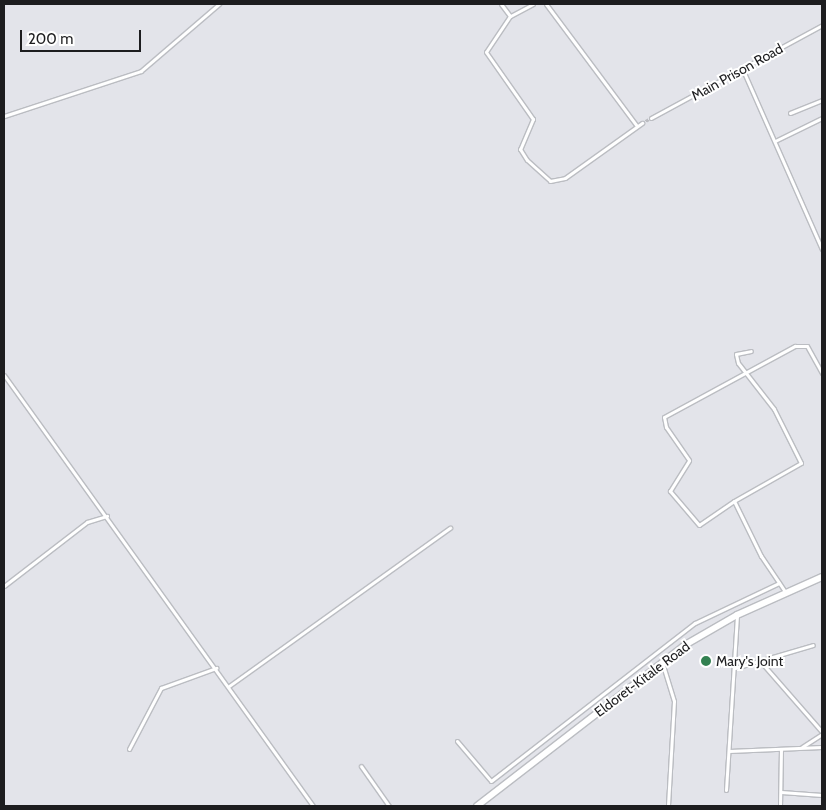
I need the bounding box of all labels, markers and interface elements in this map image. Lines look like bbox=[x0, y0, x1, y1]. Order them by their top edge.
scale bar bbox=[22, 20, 144, 52]
text: 200 m bbox=[28, 30, 73, 48]
street label: Main Prison Road bbox=[688, 40, 786, 104]
street label: Eldoret-Kitale Road bbox=[591, 638, 693, 720]
place label: Mary's Joint bbox=[716, 653, 783, 669]
marker: Mary's Joint bbox=[700, 655, 712, 667]

